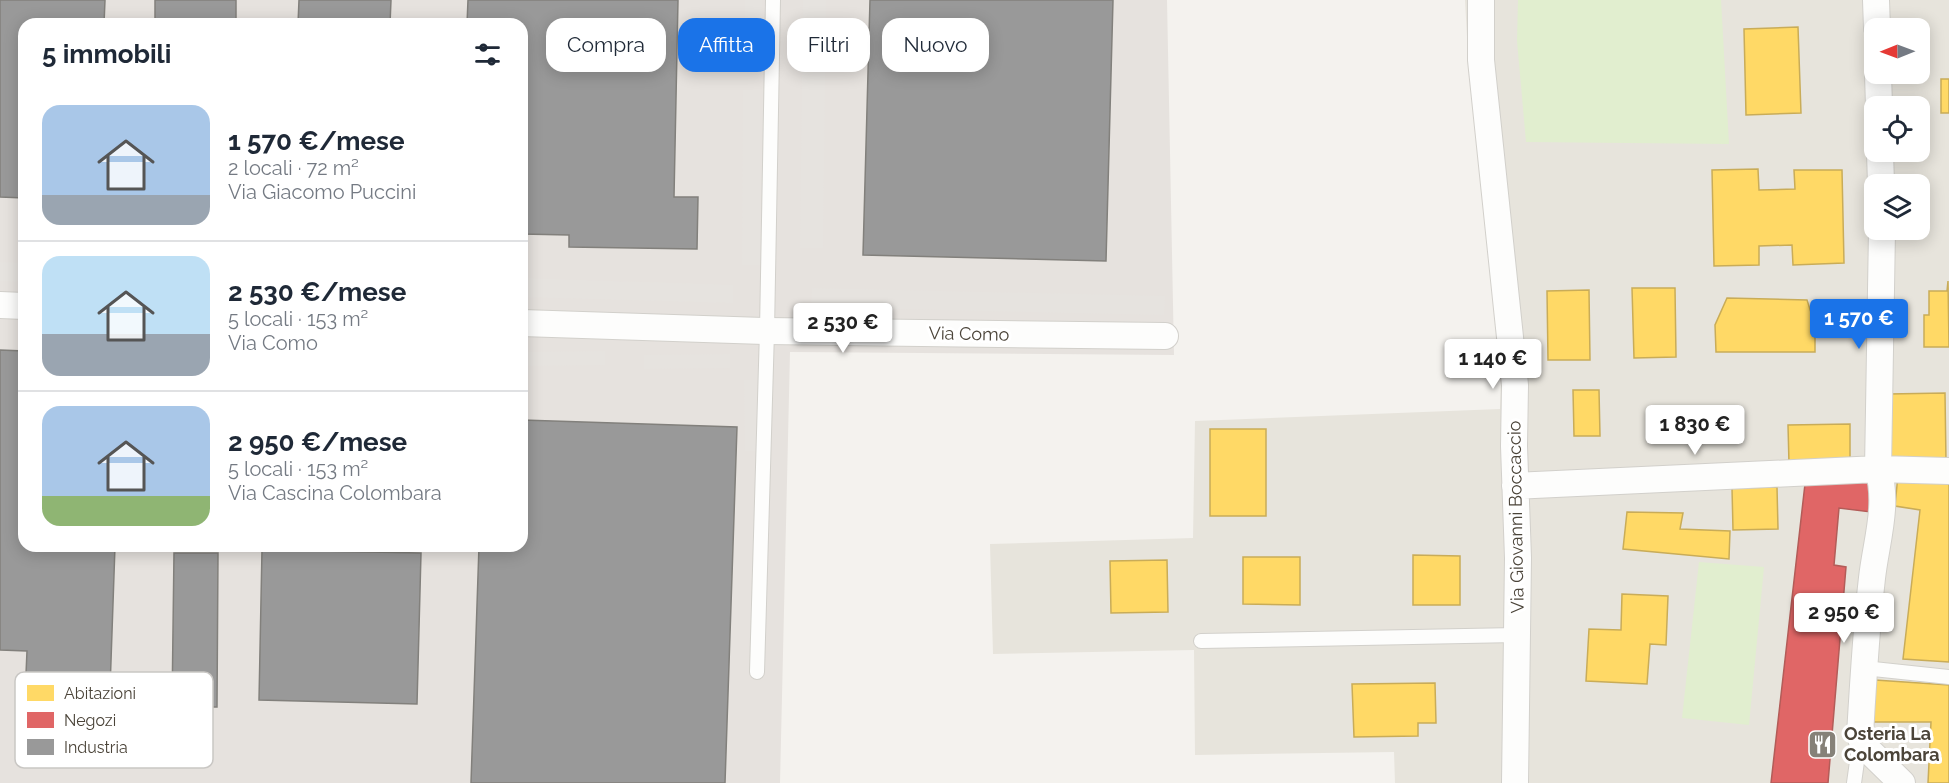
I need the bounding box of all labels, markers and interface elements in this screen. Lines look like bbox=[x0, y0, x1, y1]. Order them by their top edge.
chip: Compra bbox=[546, 18, 666, 72]
chip: Affitta bbox=[678, 18, 775, 72]
chip: Filtri bbox=[787, 18, 870, 72]
chip: Nuovo bbox=[882, 18, 989, 72]
north arrow bbox=[1864, 18, 1930, 84]
map controls bbox=[1864, 18, 1930, 240]
icon: filters bbox=[471, 38, 504, 71]
text: 5 immobili bbox=[42, 39, 171, 69]
button: locate bbox=[1864, 96, 1930, 162]
text: 1 570 €/mese bbox=[228, 126, 405, 156]
icon: home bbox=[90, 129, 162, 201]
text: 2 locali · 72 m² bbox=[228, 156, 359, 180]
button: layers bbox=[1864, 174, 1930, 240]
text: Via Giacomo Puccini bbox=[228, 180, 416, 204]
text: 2 530 €/mese bbox=[228, 277, 406, 307]
icon: home bbox=[90, 280, 162, 352]
pin: 1 570 € bbox=[1804, 299, 1914, 350]
pin: 2 530 € bbox=[788, 303, 898, 354]
text: 1 570 € bbox=[1824, 306, 1894, 330]
text: 5 locali · 153 m² bbox=[228, 307, 368, 331]
text: 2 530 € bbox=[807, 310, 879, 334]
street label: Via Como bbox=[928, 322, 1010, 345]
text: Via Como bbox=[228, 331, 318, 355]
pin: 1 140 € bbox=[1438, 339, 1548, 390]
text: 1 140 € bbox=[1458, 346, 1528, 370]
pin: 1 830 € bbox=[1640, 405, 1750, 456]
text: 1 830 € bbox=[1660, 412, 1730, 436]
street label: Via Giovanni Boccaccio bbox=[1503, 420, 1528, 614]
text: 2 950 €/mese bbox=[228, 427, 407, 457]
icon: home bbox=[90, 430, 162, 502]
text: 5 locali · 153 m² bbox=[228, 457, 368, 481]
text: Via Cascina Colombara bbox=[228, 481, 442, 505]
pin: 2 950 € bbox=[1789, 593, 1899, 644]
text: 2 950 € bbox=[1808, 600, 1880, 624]
legend bbox=[15, 672, 213, 768]
text: Abitazioni bbox=[64, 684, 136, 703]
text: Negozi bbox=[64, 711, 116, 730]
place label: Osteria La Colombara bbox=[1844, 723, 1940, 765]
restaurant icon: Osteria La Colombara bbox=[1807, 728, 1839, 760]
text: Industria bbox=[64, 738, 128, 757]

